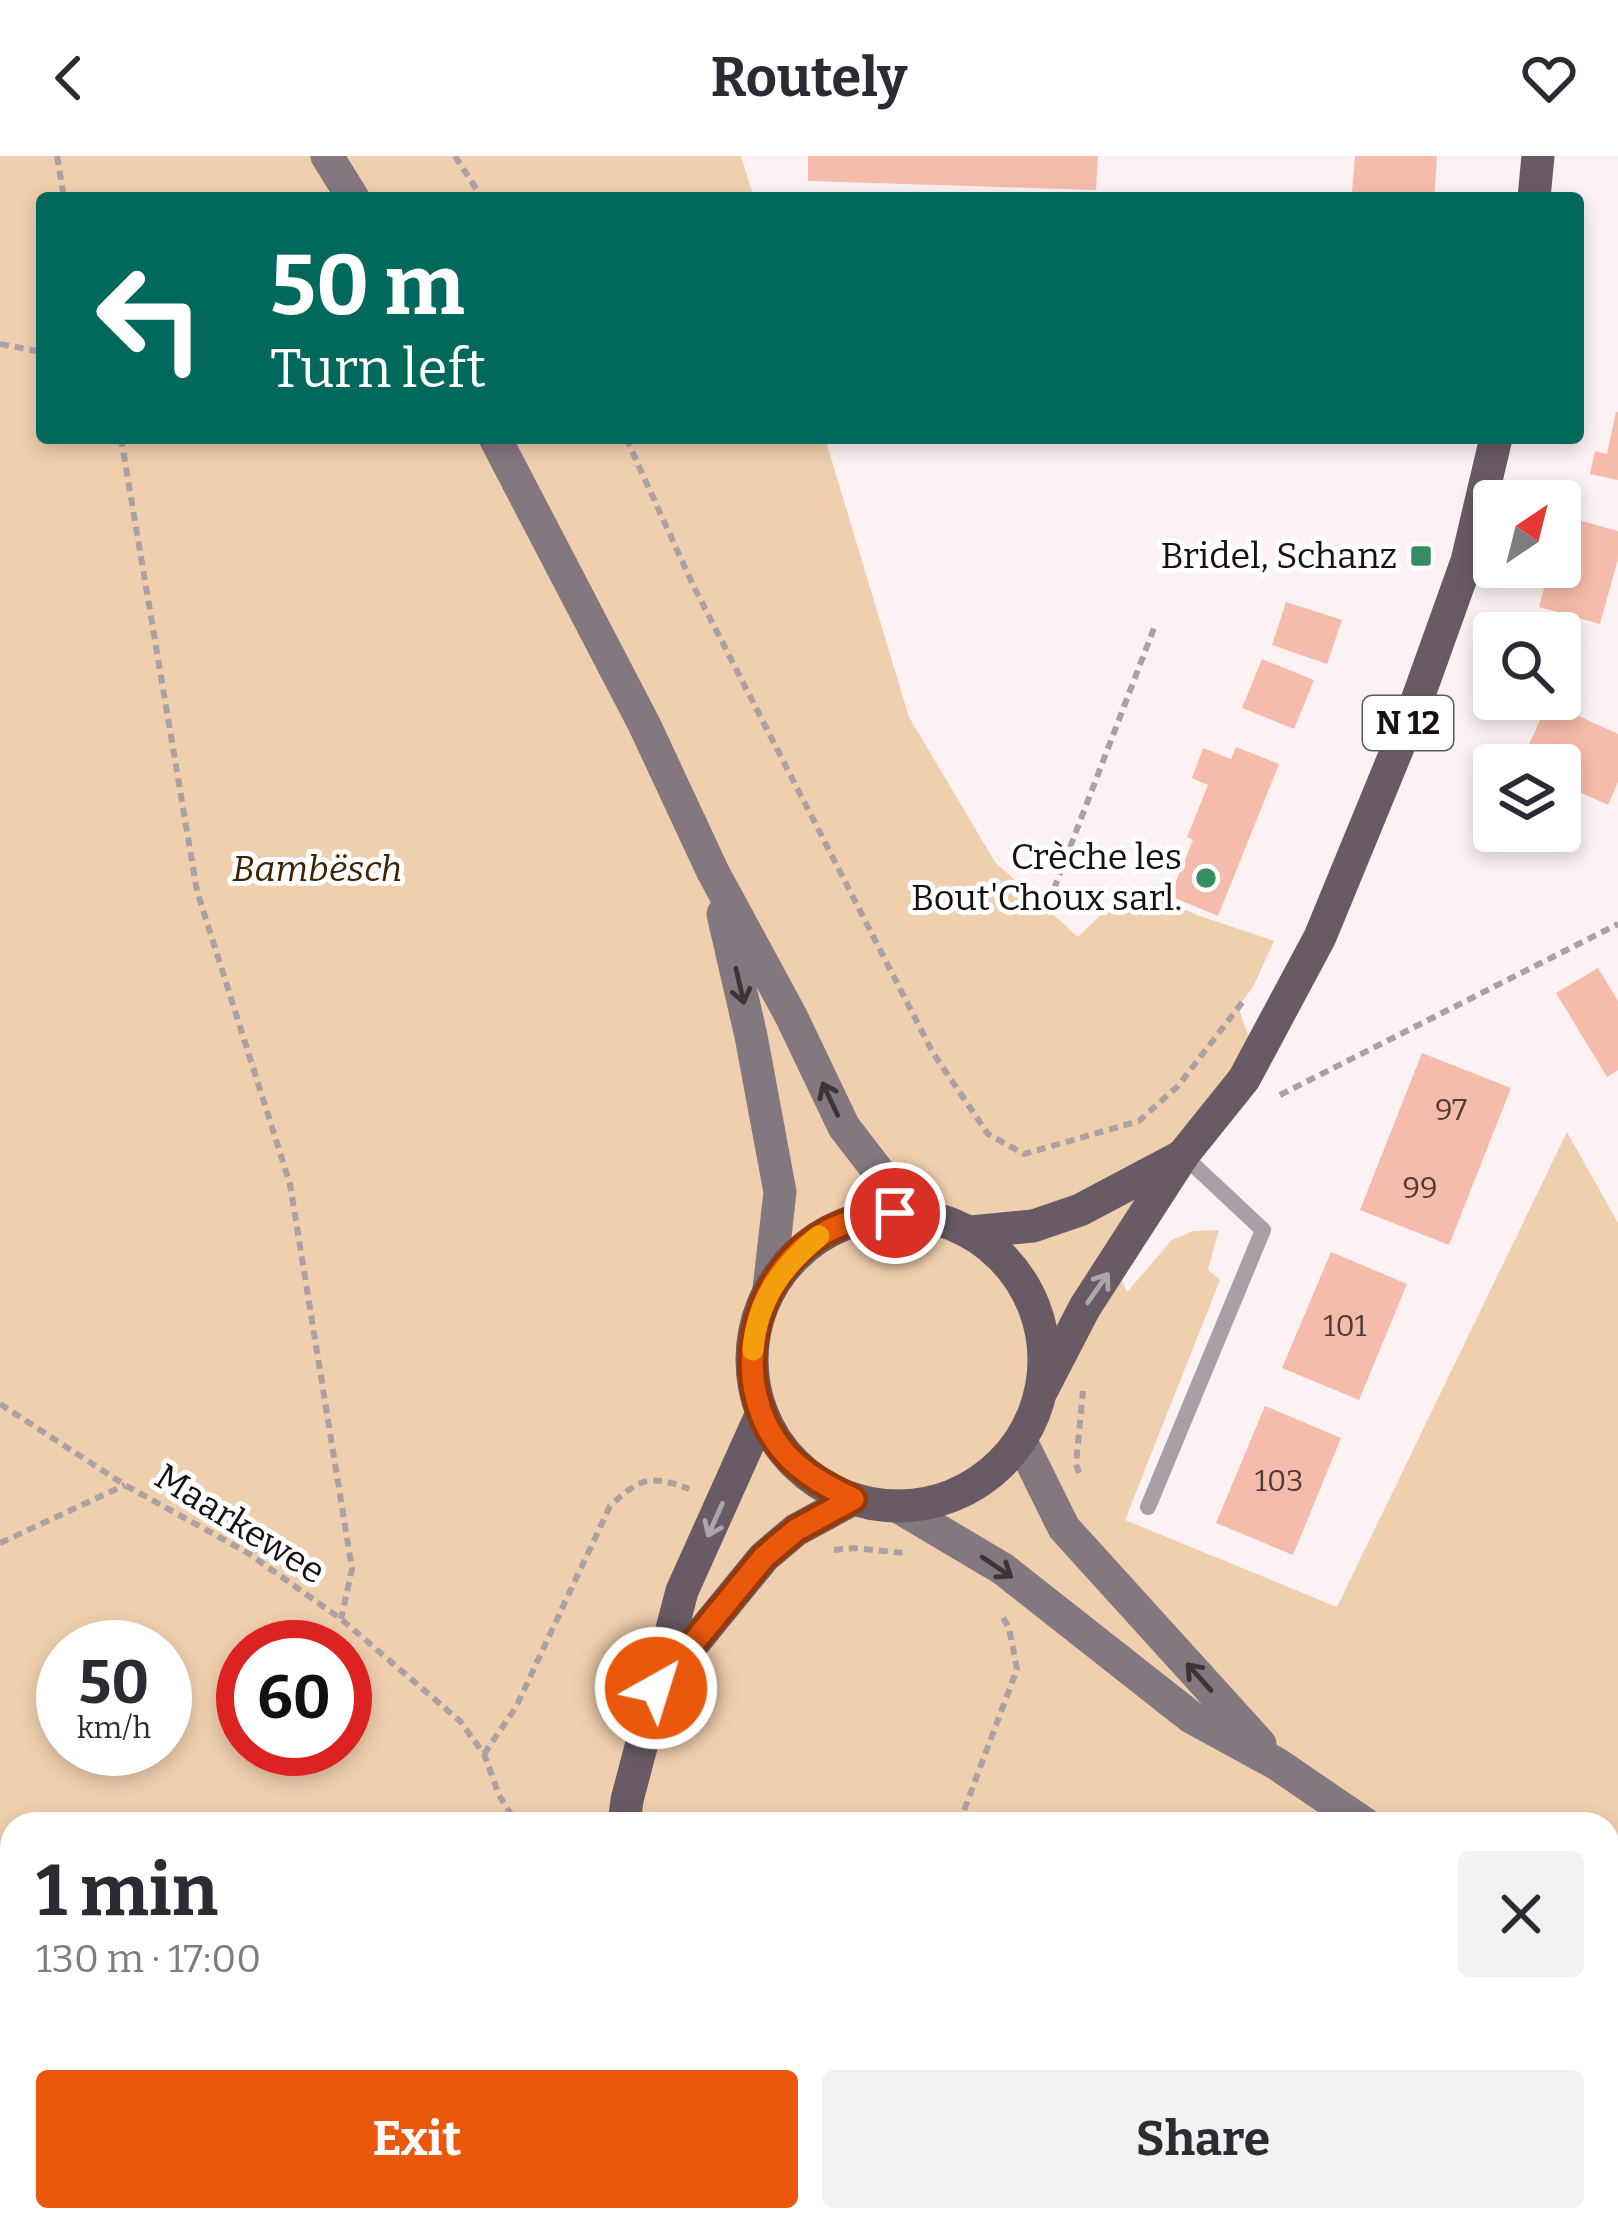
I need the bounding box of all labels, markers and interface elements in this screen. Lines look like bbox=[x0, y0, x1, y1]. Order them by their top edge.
icon: back bbox=[36, 45, 102, 111]
icon: heart bbox=[1516, 45, 1582, 111]
text: Routely bbox=[711, 46, 907, 110]
text: 50 m bbox=[270, 235, 465, 336]
icon: left bbox=[72, 240, 228, 396]
text: Turn left bbox=[270, 337, 486, 401]
north arrow bbox=[1473, 480, 1581, 588]
map controls bbox=[1473, 480, 1581, 852]
place label: Bridel, Schanz bbox=[1161, 534, 1397, 578]
marker: Bridel, Schanz bbox=[1408, 543, 1434, 569]
button: search bbox=[1473, 612, 1581, 720]
road number: N 12 bbox=[1363, 696, 1453, 750]
button: layers bbox=[1473, 744, 1581, 852]
place label: Crèche les Bout'Choux sarl. bbox=[911, 835, 1182, 920]
park label: Bambësch bbox=[232, 847, 402, 891]
marker: Crèche les Bout'Choux sarl. bbox=[1193, 865, 1219, 891]
one-way arrow bbox=[729, 966, 752, 1004]
one-way arrow bbox=[818, 1082, 840, 1118]
house number: 97 bbox=[1435, 1092, 1467, 1128]
pin bbox=[844, 1162, 946, 1264]
house number: 99 bbox=[1402, 1170, 1438, 1206]
icon: arrive bbox=[862, 1180, 928, 1246]
one-way arrow bbox=[1085, 1272, 1111, 1305]
house number: 101 bbox=[1323, 1308, 1367, 1344]
street label: Maarkewee bbox=[147, 1455, 333, 1593]
house number: 103 bbox=[1255, 1463, 1303, 1499]
one-way arrow bbox=[702, 1501, 724, 1537]
one-way arrow bbox=[980, 1554, 1014, 1579]
speed limit sign: 60 bbox=[216, 1620, 372, 1776]
position arrow bbox=[593, 1625, 719, 1751]
text: 50 bbox=[79, 1647, 149, 1719]
one-way arrow bbox=[1186, 1662, 1213, 1692]
text: km/h bbox=[77, 1710, 151, 1746]
text: 1 min bbox=[36, 1848, 218, 1934]
button: close bbox=[1458, 1851, 1584, 1977]
text: 130 m · 17:00 bbox=[36, 1936, 261, 1982]
button: Exit bbox=[36, 2070, 798, 2208]
button: Share bbox=[822, 2070, 1584, 2208]

